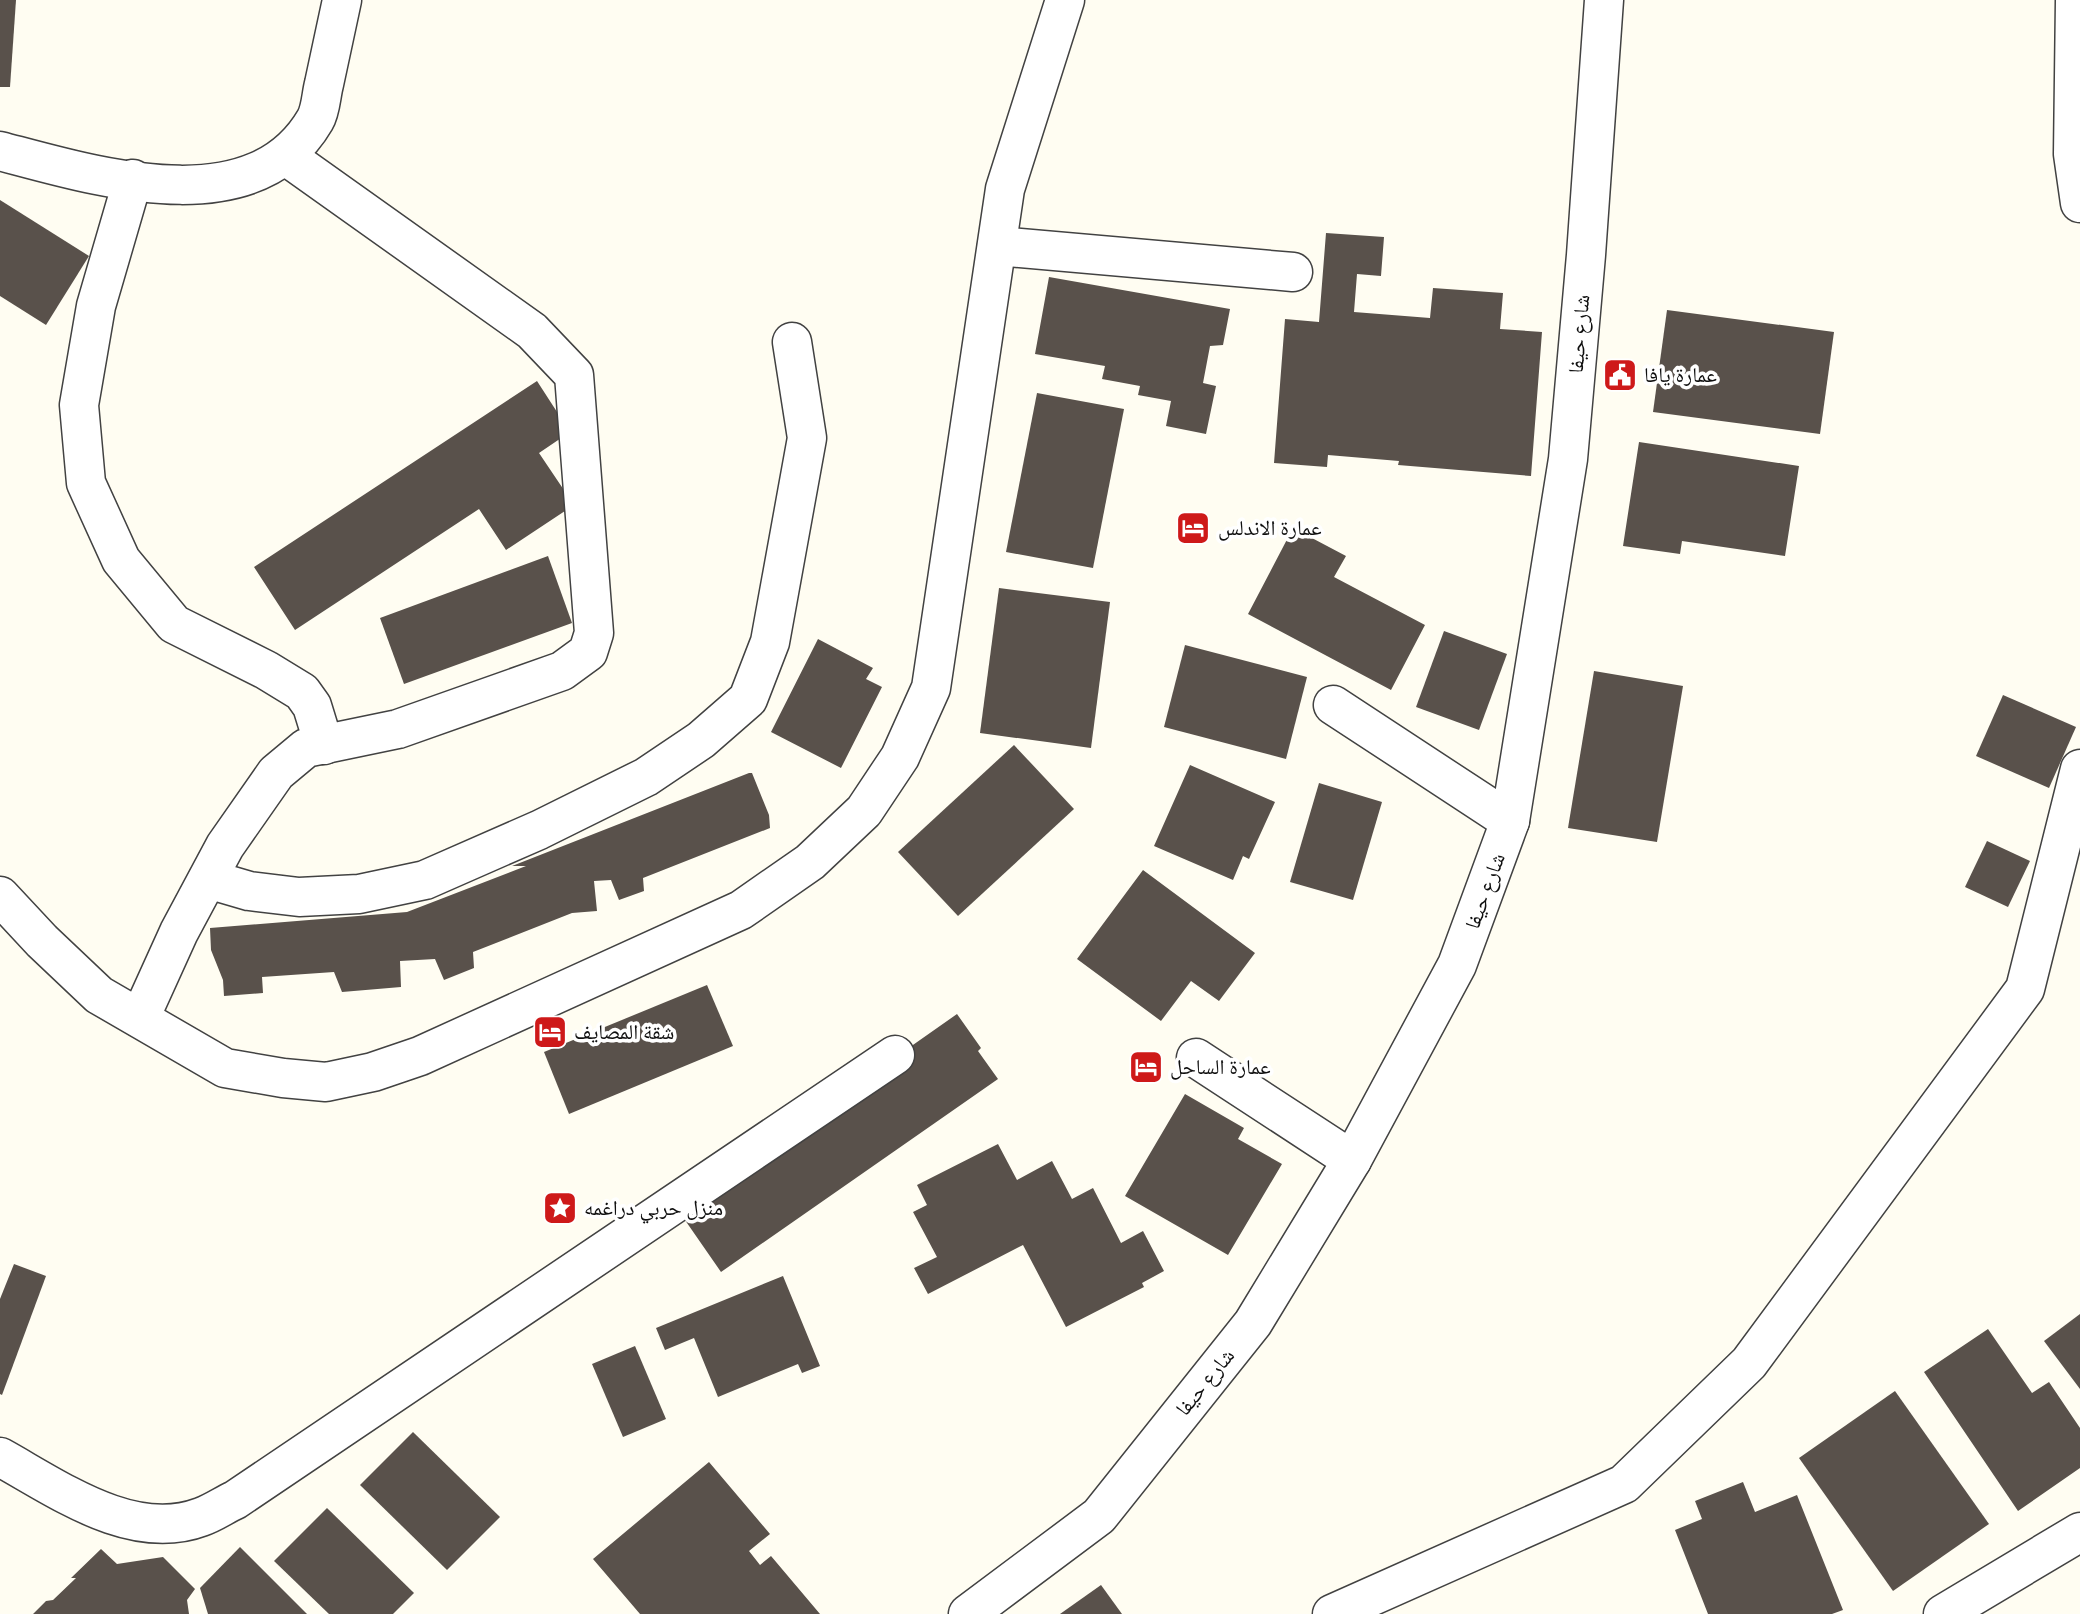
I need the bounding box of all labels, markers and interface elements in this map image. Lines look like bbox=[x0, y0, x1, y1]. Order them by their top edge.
street label: شارع حيفا bbox=[1561, 293, 1595, 375]
public building icon: عمارة يافا bbox=[1601, 356, 1639, 394]
place label: عمارة يافا bbox=[1644, 360, 1717, 388]
hotel icon: عمارة الاندلس bbox=[1174, 509, 1212, 547]
place label: عمارة الاندلس bbox=[1218, 513, 1322, 541]
street label: شارع حيفا bbox=[1457, 849, 1511, 933]
hotel icon: شقة المصايف bbox=[531, 1013, 569, 1051]
place label: شقة المصايف bbox=[574, 1017, 674, 1045]
hotel icon: عمارة الساحل bbox=[1127, 1048, 1165, 1086]
place label: عمارة الساحل bbox=[1170, 1052, 1271, 1080]
place icon: منزل حربي دراغمه bbox=[541, 1189, 579, 1227]
place label: منزل حربي دراغمه bbox=[584, 1193, 723, 1224]
street label: شارع حيفا bbox=[1168, 1342, 1240, 1421]

